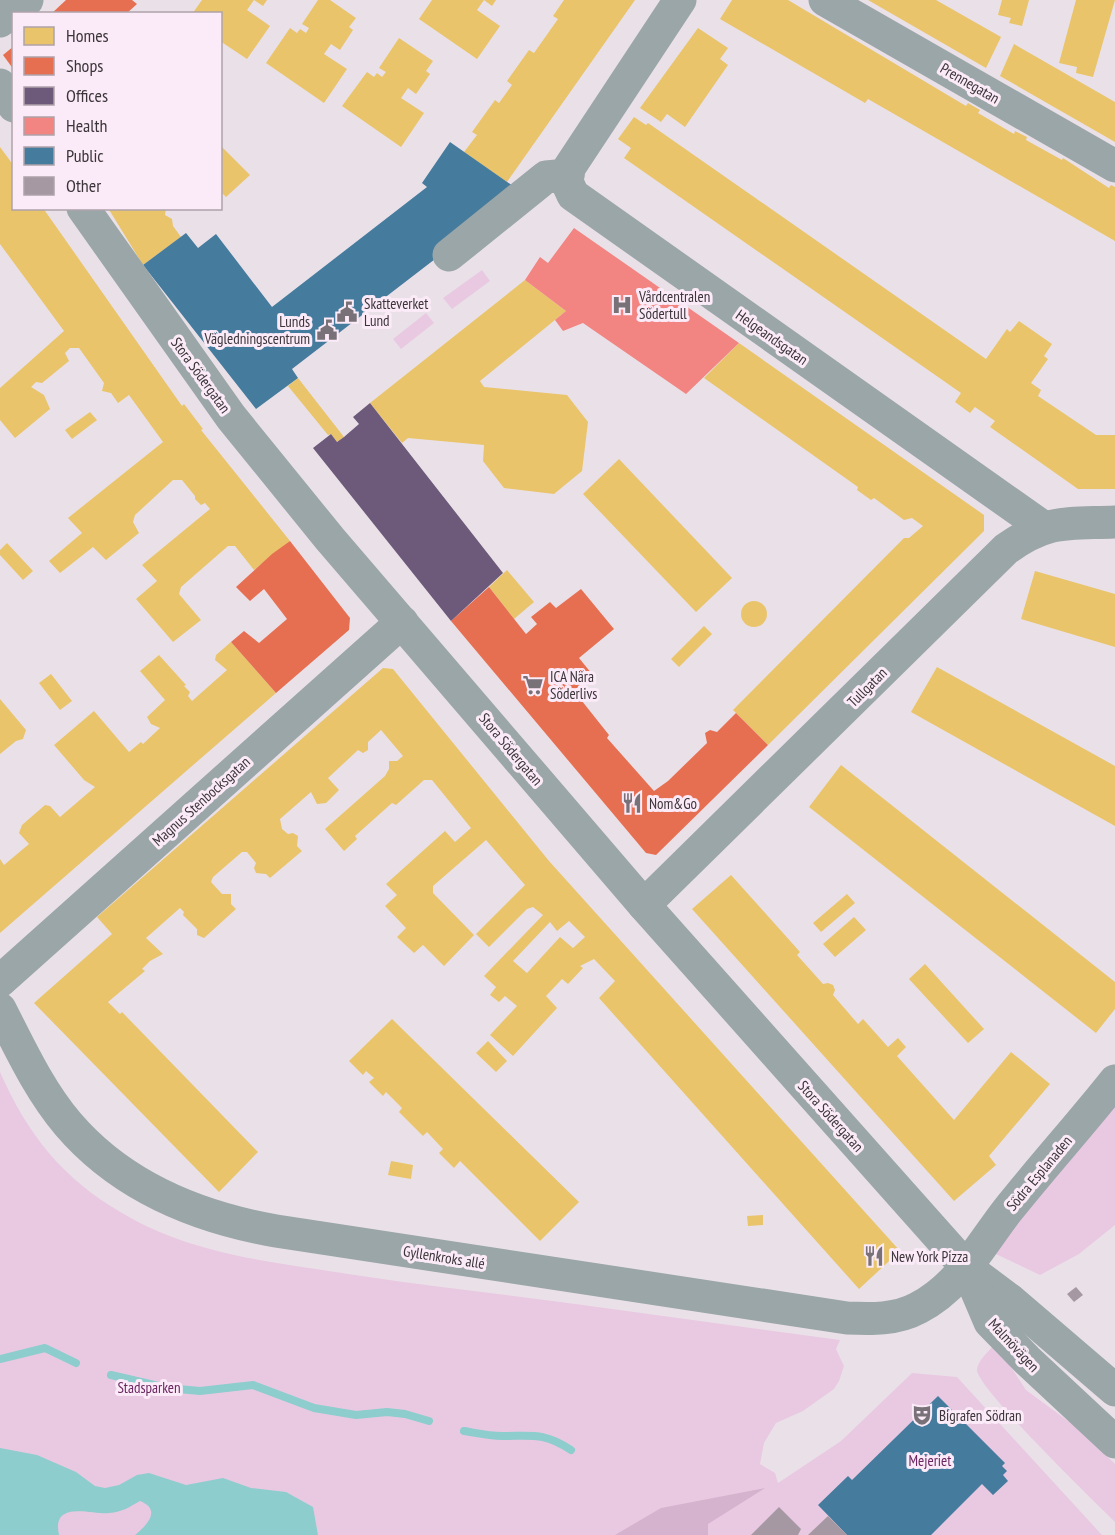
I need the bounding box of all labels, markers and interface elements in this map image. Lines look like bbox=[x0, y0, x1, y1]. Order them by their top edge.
legend bbox=[12, 12, 222, 210]
text: Homes bbox=[66, 24, 109, 47]
text: Shops bbox=[66, 54, 103, 77]
street label: Prennegatan bbox=[937, 58, 1003, 108]
text: Offices bbox=[66, 84, 108, 107]
text: Health bbox=[66, 114, 107, 137]
text: Public bbox=[66, 144, 104, 167]
text: Other bbox=[66, 174, 101, 197]
place label: Vårdcentralen Södertull bbox=[638, 287, 710, 323]
hospital icon: Vårdcentralen Södertull bbox=[610, 293, 634, 317]
place label: Skatteverket Lund bbox=[364, 294, 428, 330]
public building icon: Skatteverket Lund bbox=[335, 300, 359, 324]
street label: Helgeandsgatan bbox=[732, 305, 812, 369]
place label: Lunds Vägledningscentrum bbox=[204, 312, 310, 348]
public building icon: Lunds Vägledningscentrum bbox=[315, 318, 339, 342]
street label: Stora Södergatan bbox=[167, 333, 235, 417]
street label: Tullgatan bbox=[843, 663, 891, 711]
place label: ICA Nära Söderlivs bbox=[550, 667, 597, 703]
supermarket icon: ICA Nära Söderlivs bbox=[521, 673, 545, 697]
street label: Stora Södergatan bbox=[475, 709, 547, 789]
street label: Magnus Stenbocksgatan bbox=[148, 752, 254, 850]
restaurant icon: Nom&Go bbox=[620, 791, 644, 815]
place label: Nom&Go bbox=[649, 794, 697, 813]
street label: Stora Södergatan bbox=[794, 1077, 868, 1155]
street label: Södra Esplanaden bbox=[1002, 1132, 1076, 1214]
street label: Gyllenkroks allé bbox=[402, 1241, 486, 1273]
restaurant icon: New York Pizza bbox=[862, 1244, 886, 1268]
place label: New York Pizza bbox=[891, 1247, 968, 1266]
street label: Malmövägen bbox=[984, 1314, 1044, 1376]
park label: Stadsparken bbox=[117, 1378, 181, 1397]
theatre icon: Bigrafen Södran bbox=[910, 1403, 934, 1427]
place label: Bigrafen Södran bbox=[939, 1406, 1022, 1425]
park label: Mejeriet bbox=[909, 1451, 951, 1470]

